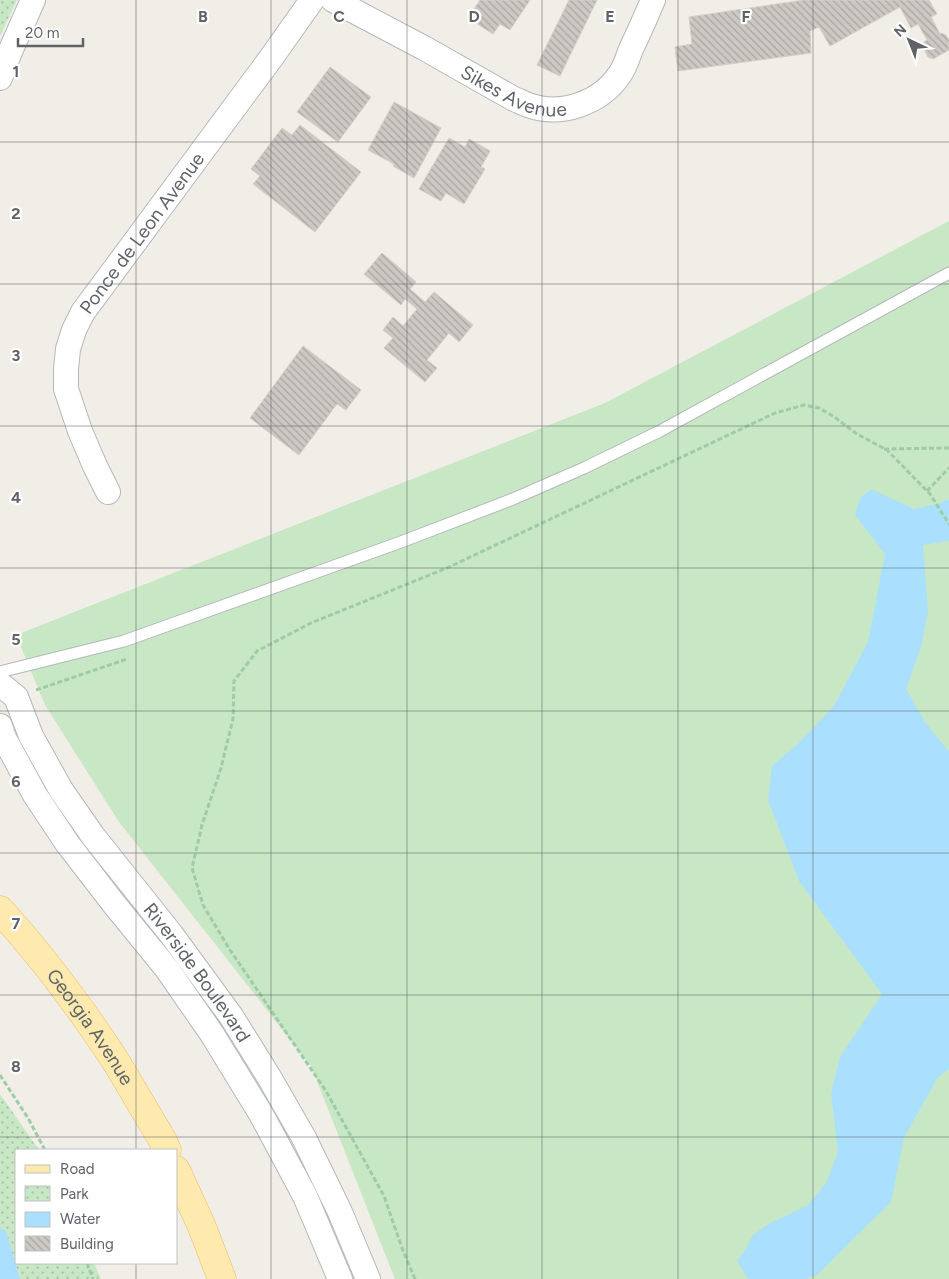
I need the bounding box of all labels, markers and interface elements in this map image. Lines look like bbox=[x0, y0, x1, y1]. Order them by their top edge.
text: B bbox=[198, 7, 208, 26]
text: C bbox=[333, 7, 345, 26]
text: D bbox=[468, 7, 480, 26]
text: E bbox=[605, 7, 615, 26]
text: F bbox=[742, 7, 751, 26]
scale bar bbox=[18, 15, 82, 47]
north arrow bbox=[884, 15, 934, 65]
text: N bbox=[891, 21, 910, 41]
text: 20 m bbox=[25, 24, 59, 42]
street label: Sikes Avenue bbox=[457, 60, 568, 121]
text: 1 bbox=[13, 62, 19, 81]
street label: Ponce de Leon Avenue bbox=[75, 148, 209, 318]
text: 2 bbox=[11, 204, 21, 223]
text: 3 bbox=[12, 346, 21, 365]
text: 4 bbox=[11, 488, 21, 507]
text: 5 bbox=[11, 630, 21, 649]
text: 6 bbox=[11, 772, 21, 791]
street label: Riverside Boulevard bbox=[139, 898, 255, 1046]
text: 7 bbox=[12, 914, 21, 933]
street label: Georgia Avenue bbox=[42, 964, 138, 1089]
text: 8 bbox=[11, 1057, 21, 1076]
legend bbox=[15, 1149, 178, 1264]
text: Road bbox=[60, 1160, 95, 1178]
text: Park bbox=[60, 1185, 89, 1203]
text: Water bbox=[60, 1210, 100, 1228]
text: Building bbox=[60, 1235, 114, 1253]

